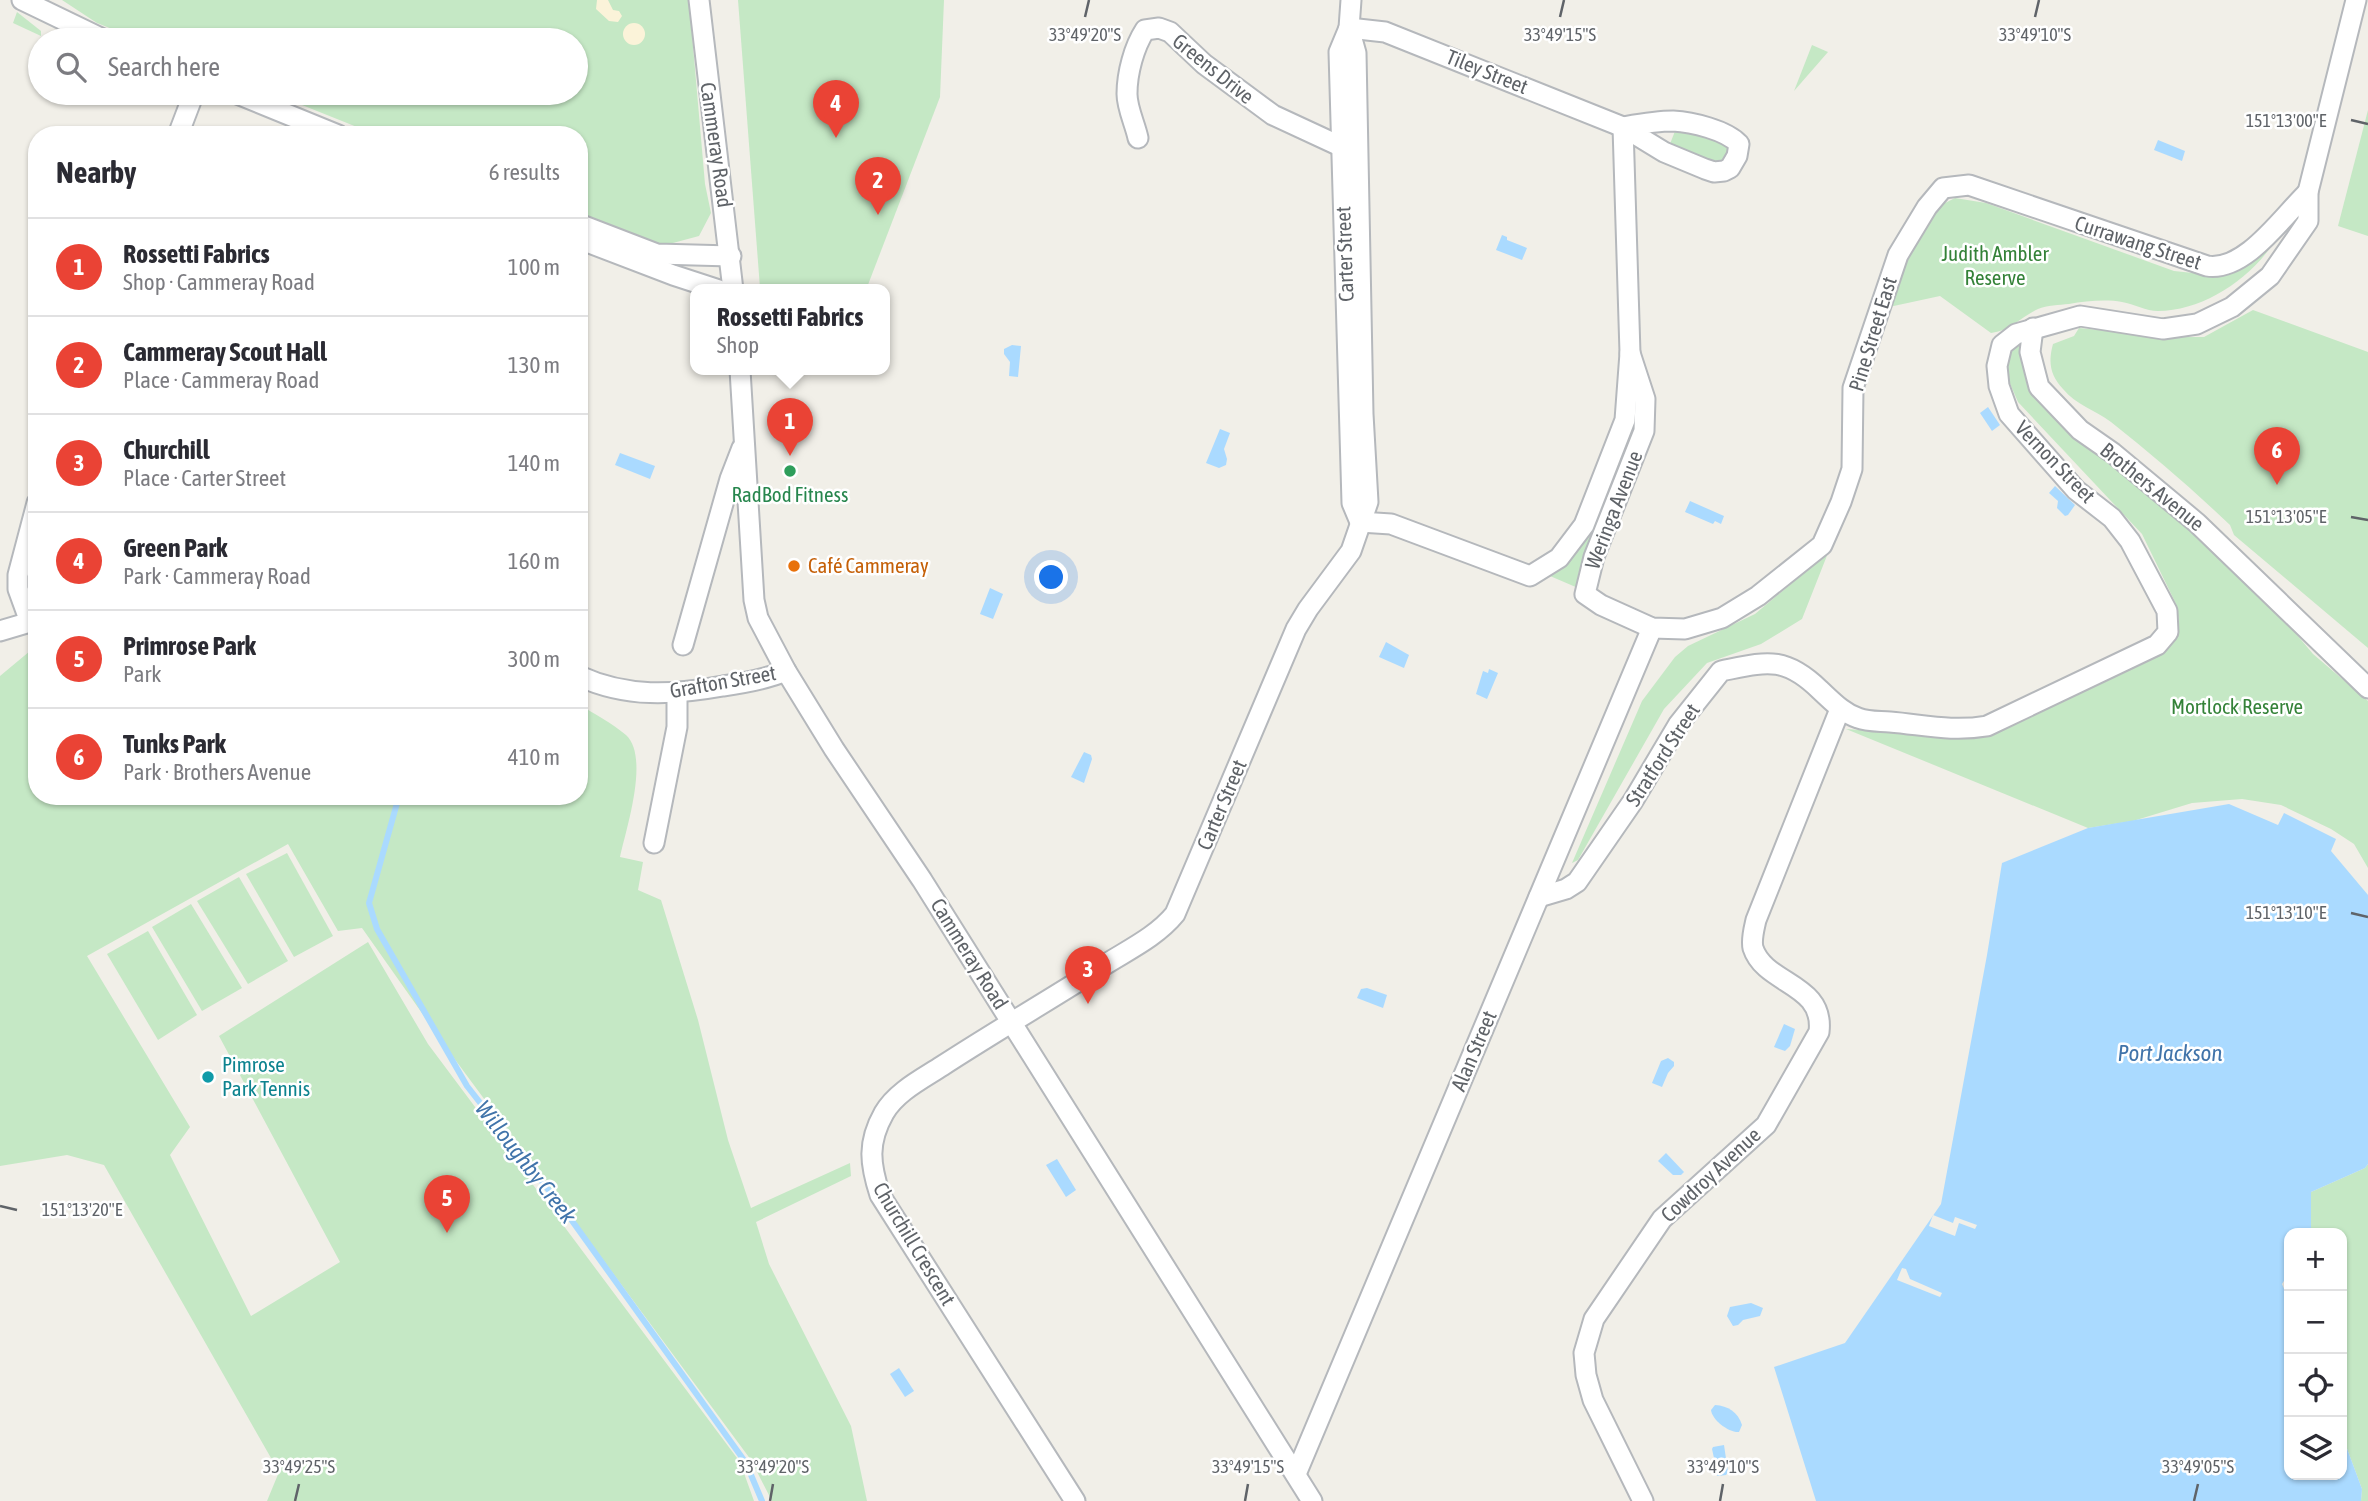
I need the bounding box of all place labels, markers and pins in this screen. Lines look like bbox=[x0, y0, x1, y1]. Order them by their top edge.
pin: 4 bbox=[813, 80, 859, 138]
pin: 2 bbox=[855, 157, 901, 215]
pin: 1 bbox=[767, 398, 813, 456]
pin: 6 bbox=[2254, 427, 2300, 485]
marker: RadBod Fitness bbox=[782, 463, 798, 479]
place label: RadBod Fitness bbox=[732, 482, 848, 506]
place label: Café Cammeray bbox=[808, 553, 929, 577]
marker: Café Cammeray bbox=[786, 558, 802, 574]
pin: 3 bbox=[1065, 946, 1111, 1004]
place label: Pimrose Park Tennis bbox=[222, 1052, 310, 1100]
marker: Pimrose Park Tennis bbox=[200, 1069, 216, 1085]
pin: 5 bbox=[424, 1175, 470, 1233]

